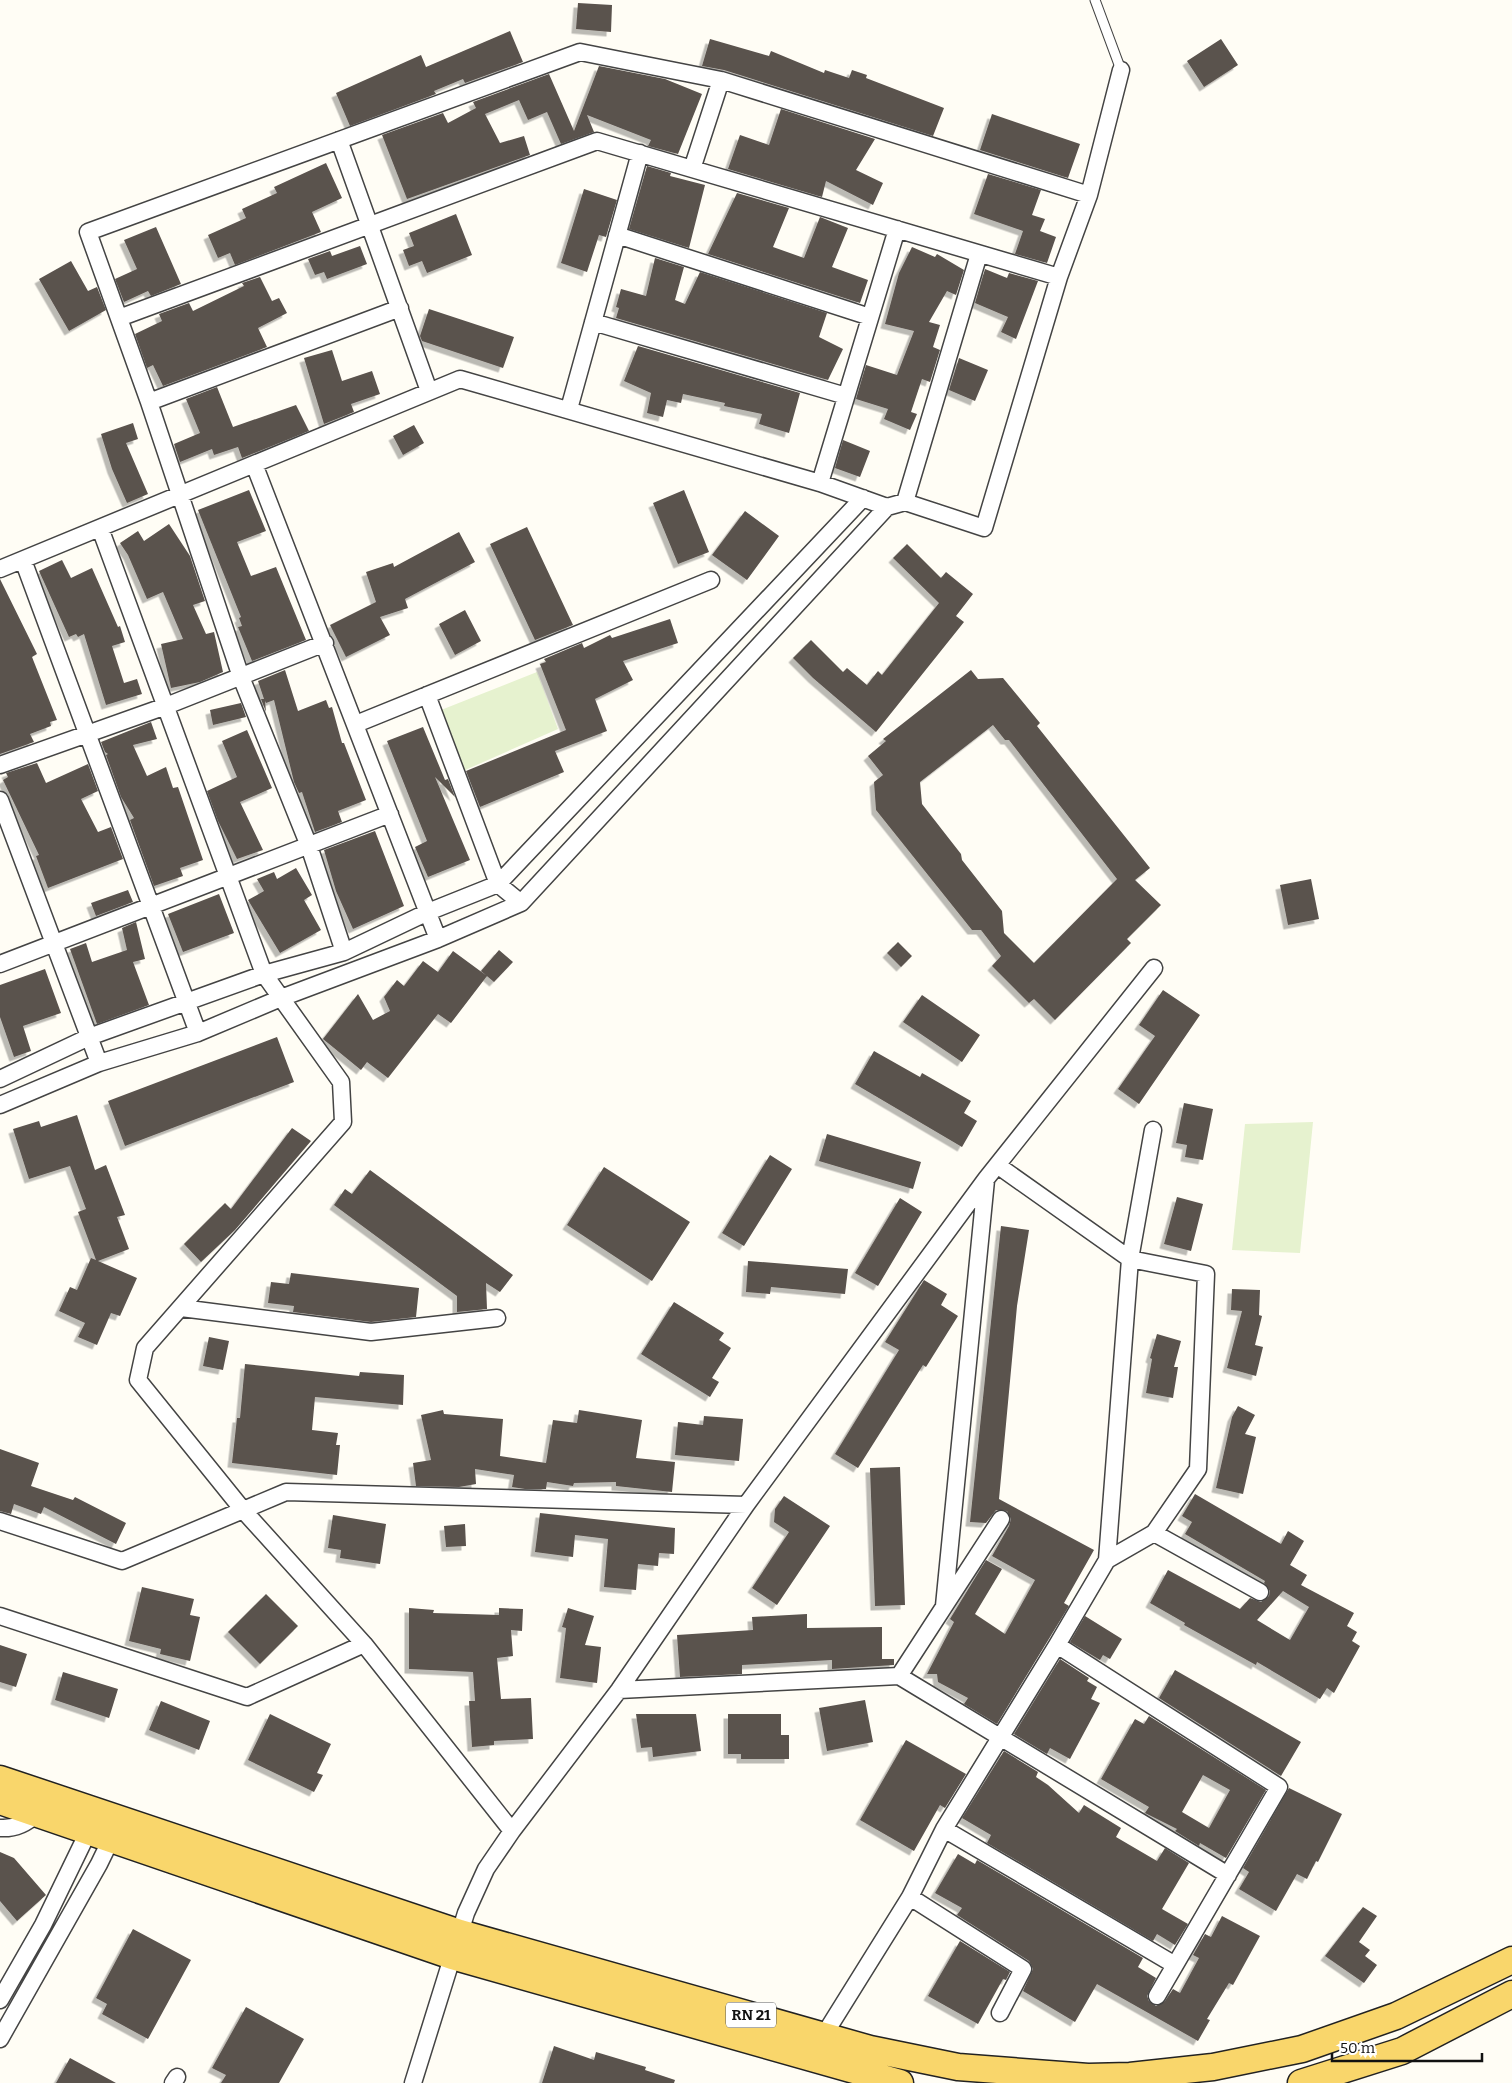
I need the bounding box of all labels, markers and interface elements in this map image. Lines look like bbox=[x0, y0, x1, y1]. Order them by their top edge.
road number: RN 21 bbox=[726, 2002, 776, 2028]
scale bar bbox=[1332, 2030, 1482, 2062]
text: 50 m bbox=[1340, 2039, 1376, 2057]

